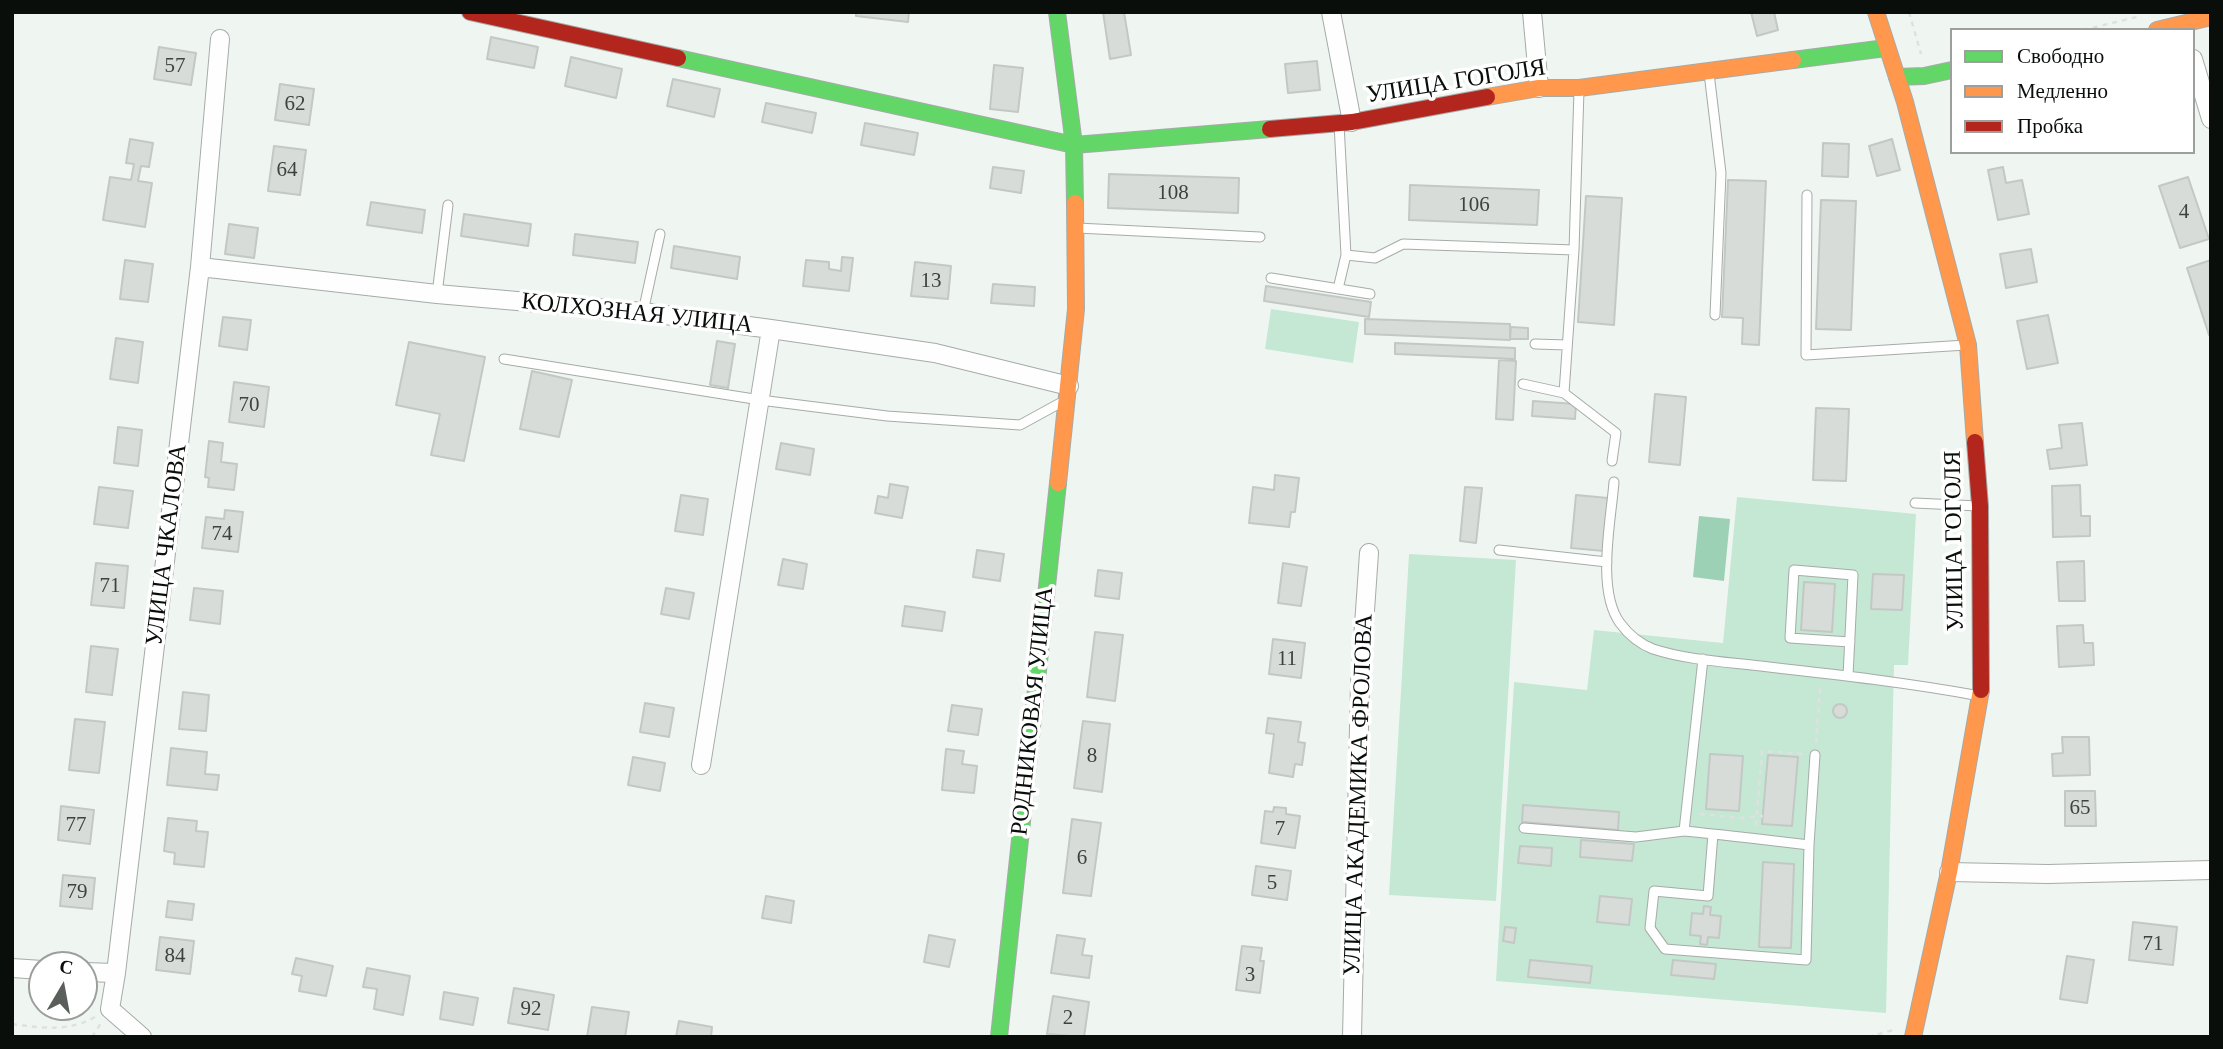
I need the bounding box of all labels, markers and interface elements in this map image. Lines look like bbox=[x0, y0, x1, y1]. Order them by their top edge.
legend bbox=[1950, 28, 2195, 154]
text: Свободно bbox=[2017, 44, 2104, 68]
house number: 57 bbox=[164, 53, 186, 79]
street label: УЛИЦА ГОГОЛЯ bbox=[1364, 54, 1548, 110]
text: Медленно bbox=[2017, 79, 2108, 103]
house number: 62 bbox=[284, 91, 306, 117]
text: Пробка bbox=[2017, 114, 2083, 138]
house number: 64 bbox=[276, 157, 298, 183]
house number: 108 bbox=[1157, 180, 1189, 206]
house number: 106 bbox=[1458, 192, 1490, 218]
house number: 4 bbox=[2179, 199, 2189, 225]
house number: 13 bbox=[920, 268, 942, 294]
street label: КОЛХОЗНАЯ УЛИЦА bbox=[520, 288, 754, 340]
house number: 70 bbox=[238, 392, 260, 418]
street label: УЛИЦА ЧКАЛОВА bbox=[140, 443, 194, 647]
street label: УЛИЦА ГОГОЛЯ bbox=[1939, 450, 1971, 632]
house number: 74 bbox=[212, 521, 232, 547]
house number: 71 bbox=[100, 573, 120, 599]
street label: РОДНИКОВАЯ УЛИЦА bbox=[1006, 585, 1060, 837]
street label: УЛИЦА АКАДЕМИКА ФРОЛОВА bbox=[1338, 613, 1380, 977]
house number: 11 bbox=[1277, 646, 1297, 672]
house number: 8 bbox=[1087, 743, 1097, 769]
house number: 65 bbox=[2070, 795, 2090, 821]
house number: 77 bbox=[66, 812, 86, 838]
house number: 7 bbox=[1275, 816, 1285, 842]
house number: 6 bbox=[1077, 845, 1087, 871]
house number: 5 bbox=[1267, 870, 1277, 896]
house number: 79 bbox=[66, 879, 88, 905]
house number: 71 bbox=[2142, 931, 2164, 957]
house number: 84 bbox=[164, 943, 186, 969]
north arrow bbox=[28, 951, 98, 1021]
text: С bbox=[58, 955, 75, 978]
house number: 3 bbox=[1245, 962, 1255, 988]
house number: 92 bbox=[520, 996, 542, 1022]
house number: 2 bbox=[1063, 1005, 1073, 1031]

